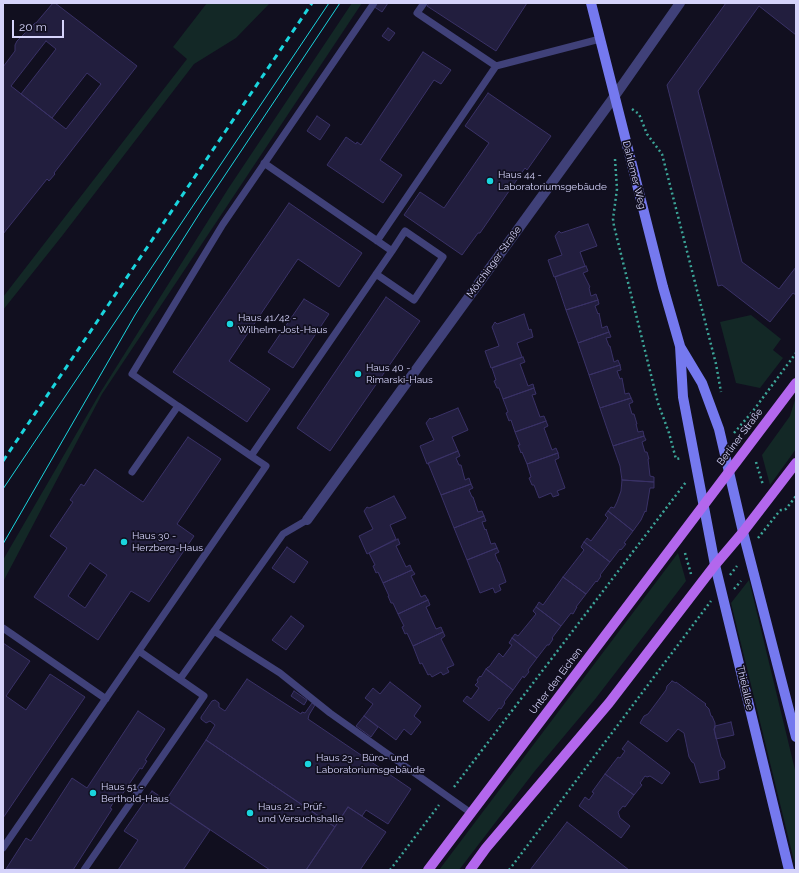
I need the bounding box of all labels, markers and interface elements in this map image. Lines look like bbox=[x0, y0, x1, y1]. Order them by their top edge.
scale bar bbox=[14, 12, 66, 38]
text: 20 m bbox=[19, 20, 47, 34]
street label: Dahlemer Weg bbox=[620, 140, 648, 210]
place label: Haus 44 - Laboratoriumsgebäude bbox=[498, 169, 607, 192]
marker: Haus 44 - Laboratoriumsgebäude bbox=[485, 176, 495, 186]
street label: Mörchinger Straße bbox=[464, 224, 524, 300]
place label: Haus 41/42 - Wilhelm-Jost-Haus bbox=[238, 312, 327, 336]
marker: Haus 41/42 - Wilhelm-Jost-Haus bbox=[225, 319, 235, 329]
place label: Haus 40 - Rimarski-Haus bbox=[366, 362, 433, 386]
marker: Haus 40 - Rimarski-Haus bbox=[353, 369, 363, 379]
street label: Berliner Straße bbox=[715, 406, 765, 468]
place label: Haus 30 - Herzberg-Haus bbox=[132, 530, 203, 554]
marker: Haus 30 - Herzberg-Haus bbox=[119, 537, 129, 547]
street label: Unter den Eichen bbox=[527, 645, 585, 717]
street label: Thielallee bbox=[734, 665, 756, 711]
place label: Haus 23 - Büro- und Laboratoriumsgebäude bbox=[316, 752, 425, 776]
marker: Haus 23 - Büro- und Laboratoriumsgebäude bbox=[303, 759, 313, 769]
place label: Haus 51 - Berthold-Haus bbox=[101, 781, 169, 804]
marker: Haus 51 - Berthold-Haus bbox=[88, 788, 98, 798]
place label: Haus 21 - Prüf- und Versuchshalle bbox=[258, 801, 344, 824]
marker: Haus 21 - Prüf- und Versuchshalle bbox=[245, 808, 255, 818]

